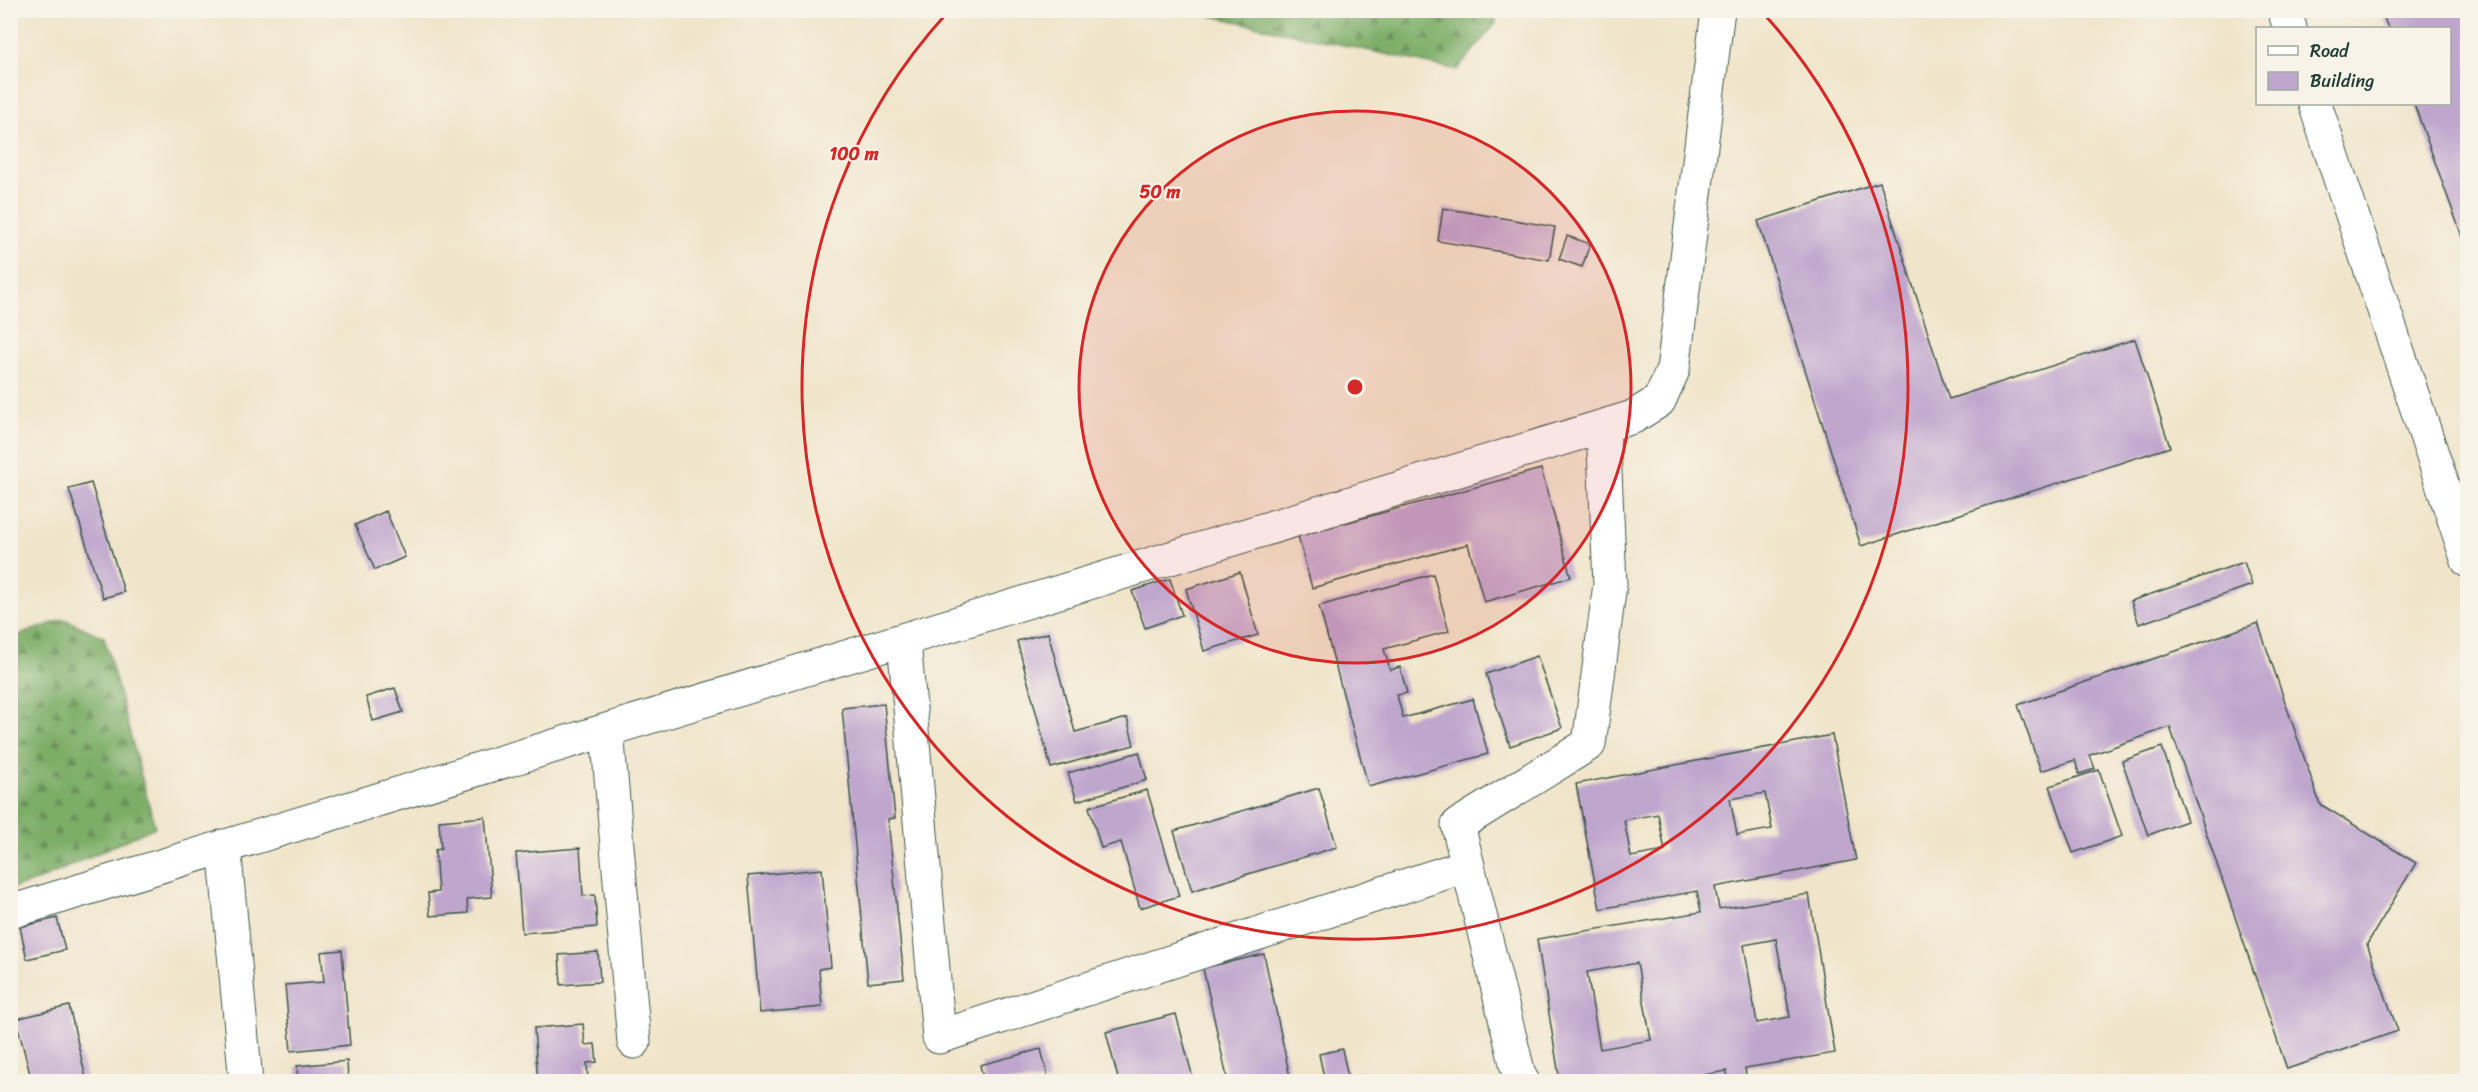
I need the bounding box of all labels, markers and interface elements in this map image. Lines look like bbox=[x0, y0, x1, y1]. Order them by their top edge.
legend bbox=[2256, 27, 2451, 105]
text: Road bbox=[2310, 35, 2350, 67]
text: Building bbox=[2310, 65, 2374, 97]
text: 100 m bbox=[830, 138, 879, 170]
text: 50 m bbox=[1140, 176, 1181, 208]
centre of rings bbox=[1345, 377, 1365, 397]

